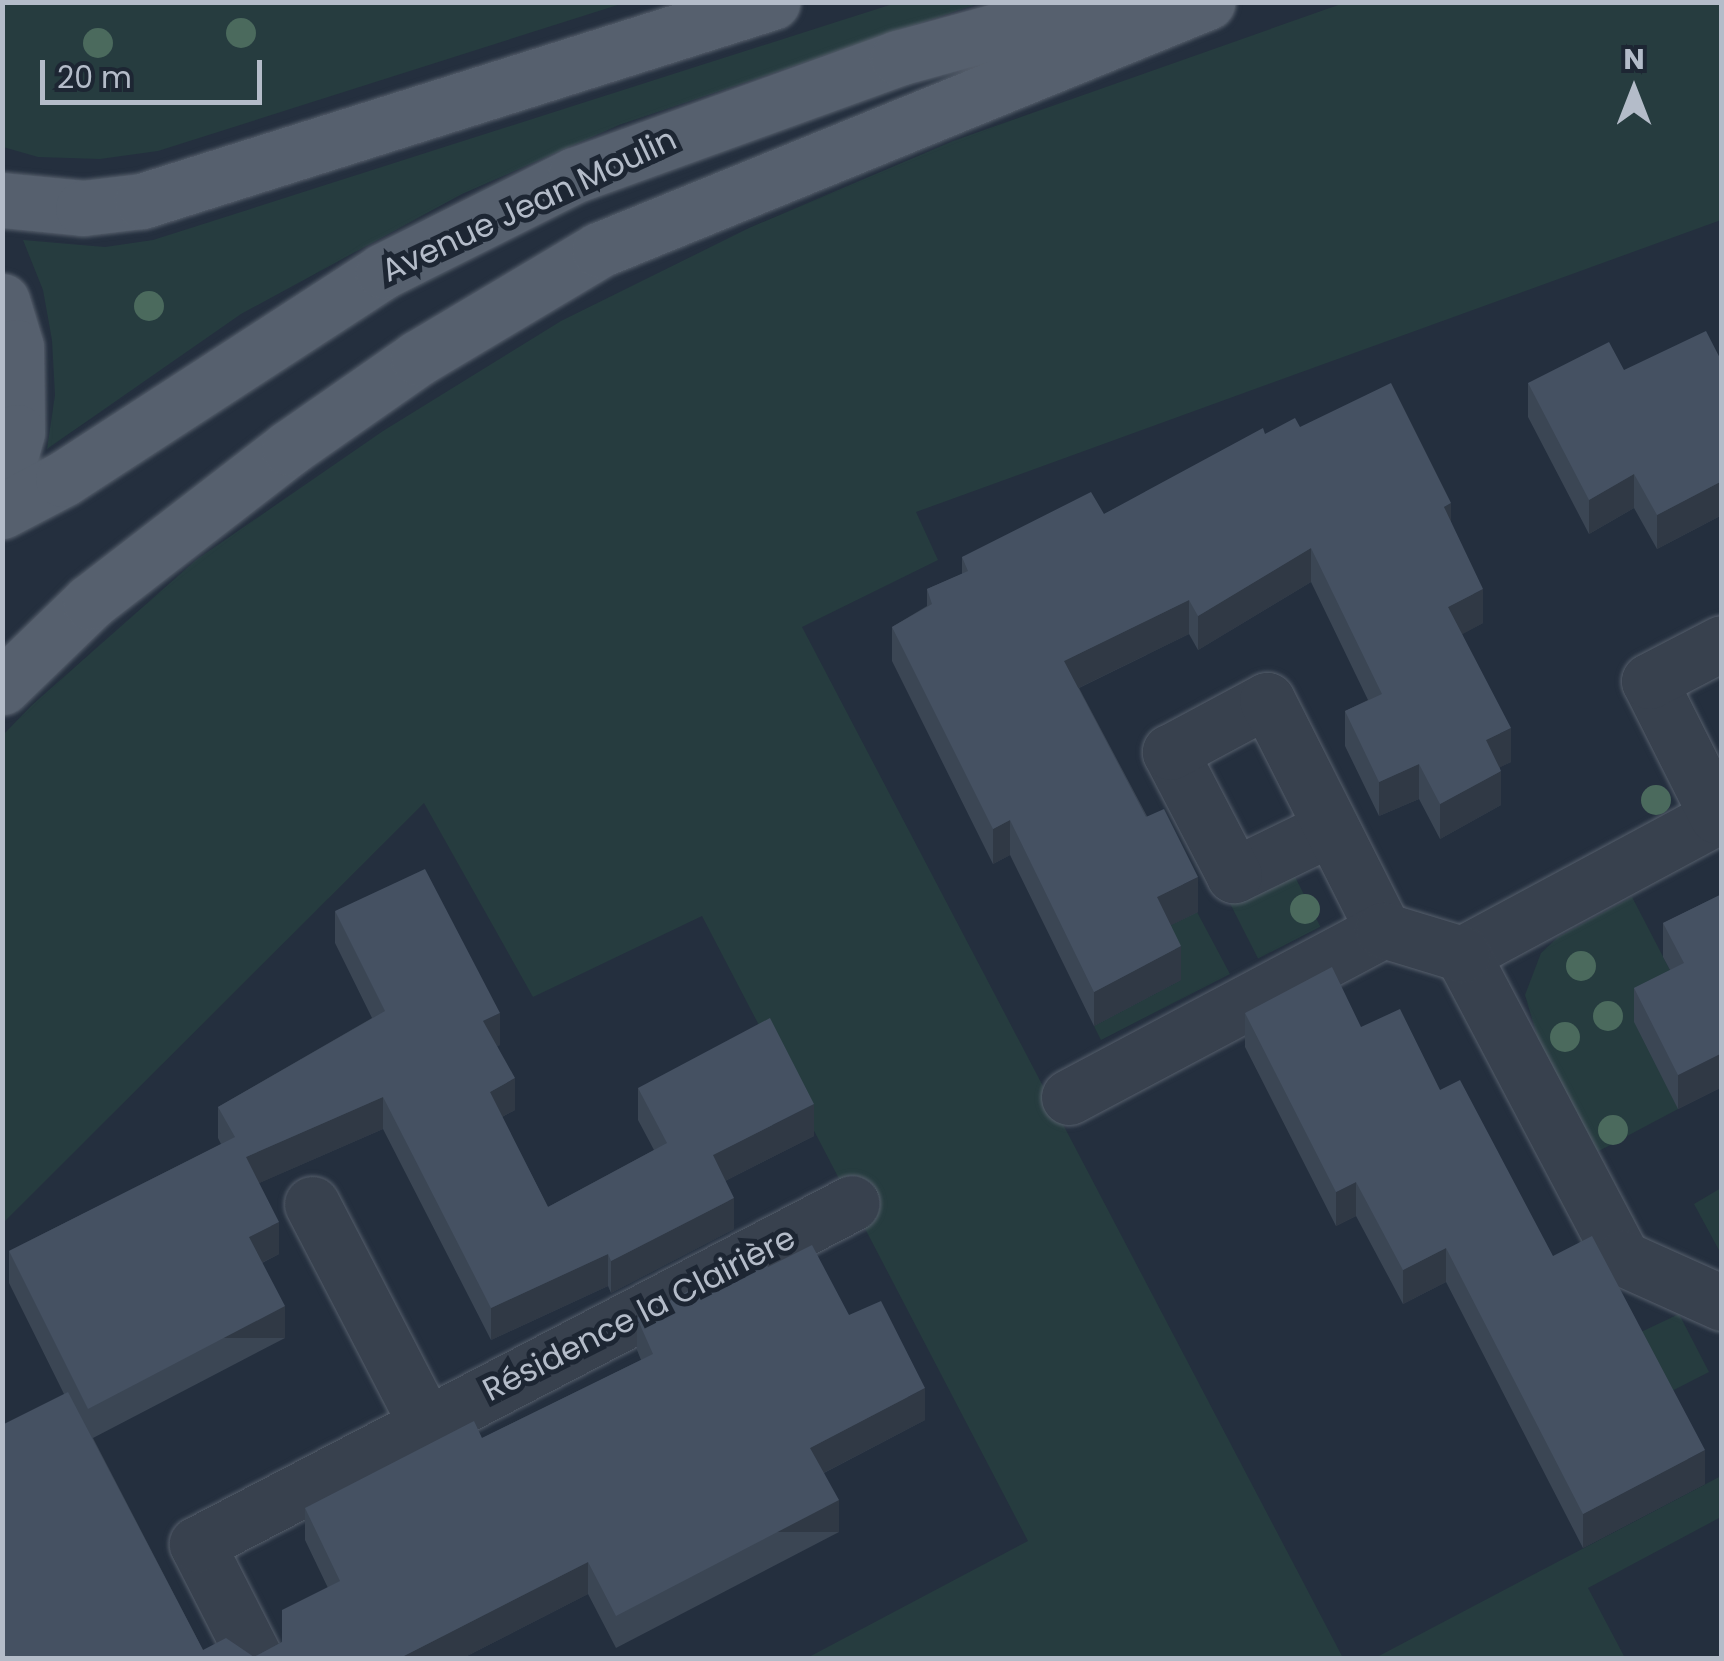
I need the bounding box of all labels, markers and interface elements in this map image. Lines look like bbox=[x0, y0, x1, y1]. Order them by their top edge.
scale bar bbox=[45, 40, 268, 102]
north arrow bbox=[1584, 40, 1684, 140]
text: N bbox=[1623, 40, 1645, 79]
text: 20 m bbox=[57, 56, 132, 99]
street label: Avenue Jean Moulin bbox=[375, 120, 683, 290]
street label: Résidence la Clairière bbox=[477, 1219, 801, 1409]

